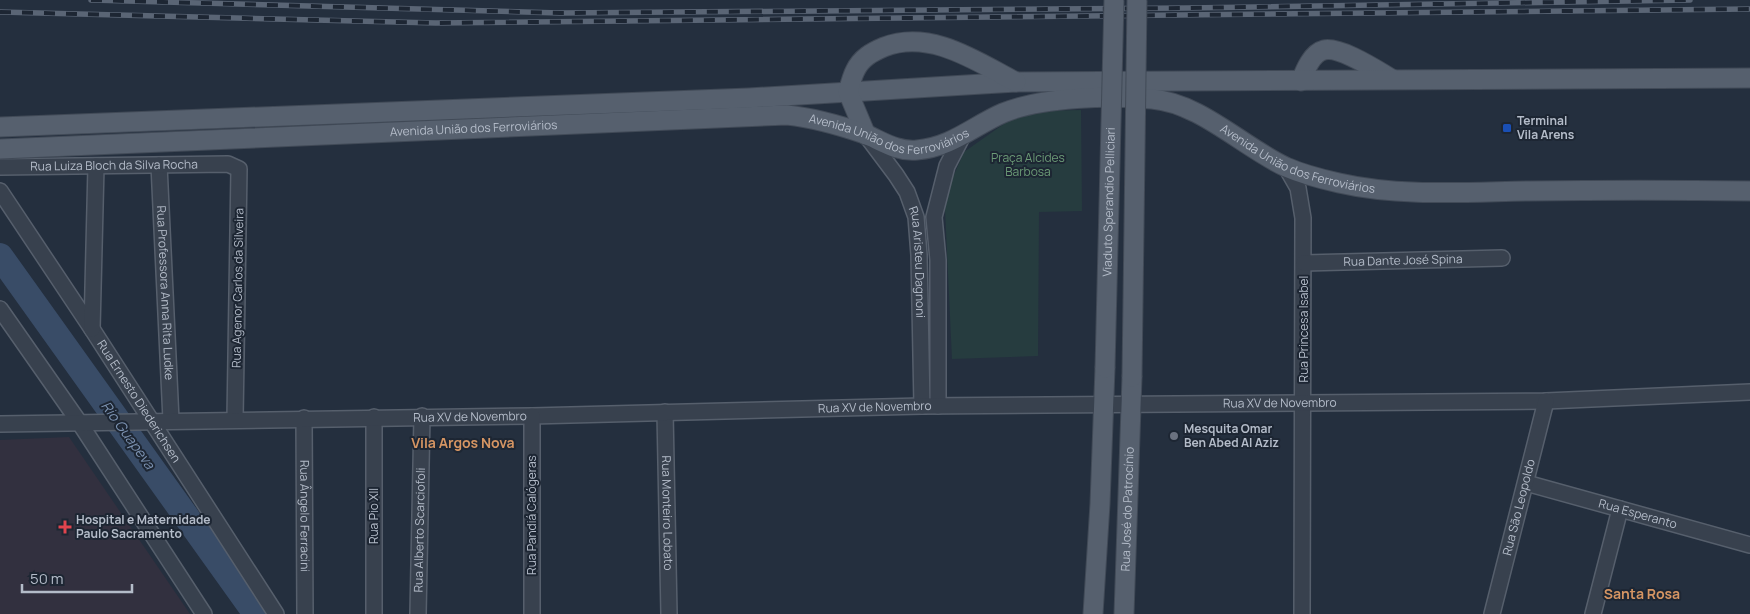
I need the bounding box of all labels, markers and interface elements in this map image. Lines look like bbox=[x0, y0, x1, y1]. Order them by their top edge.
street label: Avenida União dos Ferroviários bbox=[807, 110, 972, 158]
place label: Terminal Vila Arens bbox=[1517, 112, 1575, 143]
street label: Avenida União dos Ferroviários bbox=[389, 116, 558, 140]
street label: Avenida União dos Ferroviários bbox=[1217, 120, 1376, 197]
marker: Terminal Vila Arens bbox=[1501, 122, 1513, 134]
street label: Viaduto Sperandio Pelliciari bbox=[1098, 127, 1119, 277]
park label: Praça Alcides Barbosa bbox=[991, 149, 1065, 180]
street label: Rua Luiza Bloch da Silva Rocha bbox=[30, 155, 198, 175]
street label: Rua Aristeu Dagnoni bbox=[905, 204, 929, 318]
street label: Rua Professora Anna Rita Ludke bbox=[153, 205, 178, 381]
street label: Rua Agenor Carlos da Silveira bbox=[228, 208, 247, 368]
street label: Rua Dante José Spina bbox=[1343, 250, 1463, 270]
street label: Rua Princesa Isabel bbox=[1295, 276, 1312, 382]
street label: Rua Ernesto Diederichsen bbox=[93, 337, 185, 466]
street label: Rua XV de Novembro bbox=[1223, 394, 1337, 412]
water label: Rio Guapeva bbox=[97, 397, 160, 474]
street label: Rua XV de Novembro bbox=[818, 397, 932, 417]
street label: Rua XV de Novembro bbox=[413, 407, 527, 426]
place label: Mesquita Omar Ben Abed Al Aziz bbox=[1184, 420, 1279, 451]
marker: Mesquita Omar Ben Abed Al Aziz bbox=[1168, 430, 1180, 442]
district label: Vila Argos Nova bbox=[411, 433, 515, 452]
street label: Rua José do Patrocínio bbox=[1116, 446, 1138, 572]
street label: Rua Pandiá Calógeras bbox=[523, 455, 540, 575]
street label: Rua Monteiro Lobato bbox=[658, 455, 677, 571]
street label: Rua São Leopoldo bbox=[1498, 457, 1539, 557]
street label: Rua Ângelo Ferracini bbox=[296, 460, 314, 572]
street label: Rua Alberto Scarciofoli bbox=[409, 467, 429, 593]
street label: Rua Pio XII bbox=[365, 488, 382, 544]
street label: Rua Esperanto bbox=[1597, 495, 1679, 532]
place label: Hospital e Maternidade Paulo Sacramento bbox=[76, 511, 211, 542]
marker: Hospital e Maternidade Paulo Sacramento bbox=[58, 520, 72, 534]
scale bar bbox=[22, 562, 132, 594]
text: 50 m bbox=[30, 568, 64, 589]
district label: Santa Rosa bbox=[1604, 584, 1680, 603]

